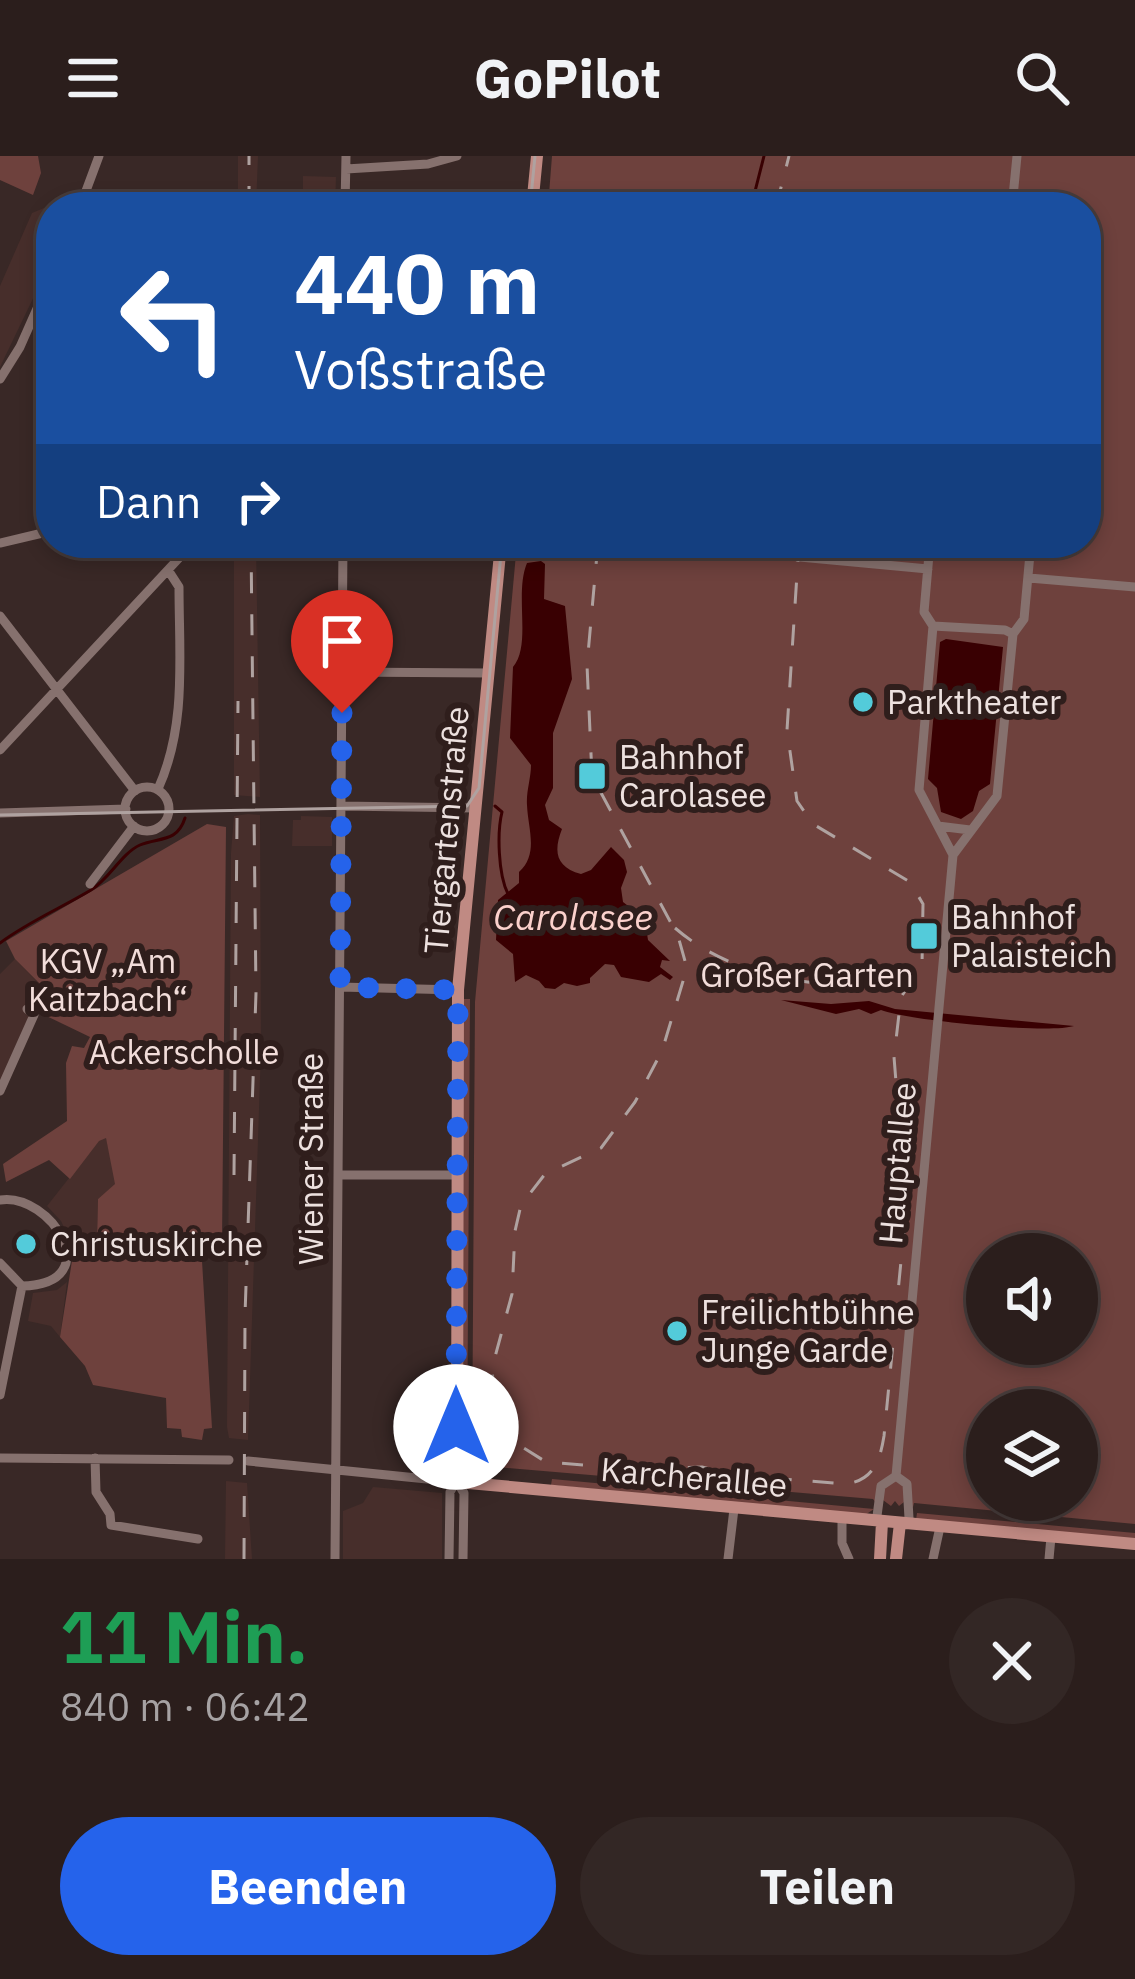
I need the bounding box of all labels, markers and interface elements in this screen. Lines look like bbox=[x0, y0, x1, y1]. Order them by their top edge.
text: GoPilot bbox=[474, 43, 661, 113]
icon: menu bbox=[60, 45, 126, 111]
icon: search bbox=[1009, 45, 1075, 111]
text: 440 m bbox=[294, 228, 540, 337]
icon: left bbox=[96, 240, 252, 396]
text: Voßstraße bbox=[294, 334, 547, 404]
icon: right bbox=[225, 468, 291, 534]
text: Dann bbox=[96, 472, 201, 530]
pin bbox=[291, 590, 393, 713]
icon: arrive bbox=[309, 608, 375, 674]
place label: Parktheater bbox=[887, 680, 1061, 723]
marker: Parktheater bbox=[850, 689, 876, 715]
street label: Tiergartenstraße bbox=[413, 704, 478, 956]
place label: Bahnhof Carolasee bbox=[619, 735, 766, 816]
marker: Bahnhof Carolasee bbox=[576, 760, 608, 792]
water label: Carolasee bbox=[493, 893, 653, 940]
place label: Bahnhof Palaisteich bbox=[951, 895, 1112, 976]
marker: Bahnhof Palaisteich bbox=[908, 920, 940, 952]
park label: KGV „Am Kaitzbach“ bbox=[28, 939, 188, 1020]
park label: Großer Garten bbox=[700, 953, 914, 996]
park label: Ackerscholle bbox=[89, 1030, 279, 1073]
street label: Wiener Straße bbox=[289, 1053, 332, 1265]
street label: Hauptallee bbox=[868, 1080, 925, 1245]
place label: Christuskirche bbox=[50, 1222, 263, 1265]
marker: Christuskirche bbox=[13, 1231, 39, 1257]
map controls bbox=[966, 1233, 1098, 1521]
button: sound bbox=[966, 1233, 1098, 1365]
place label: Freilichtbühne Junge Garde bbox=[701, 1290, 915, 1371]
marker: Freilichtbühne Junge Garde bbox=[664, 1318, 690, 1344]
position arrow bbox=[393, 1364, 519, 1490]
button: layers bbox=[966, 1389, 1098, 1521]
street label: Karcherallee bbox=[599, 1447, 789, 1506]
text: 11 Min. bbox=[60, 1589, 308, 1683]
button: close bbox=[949, 1598, 1075, 1724]
text: 840 m · 06:42 bbox=[60, 1681, 310, 1732]
button: Beenden bbox=[60, 1817, 556, 1955]
button: Teilen bbox=[580, 1817, 1075, 1955]

